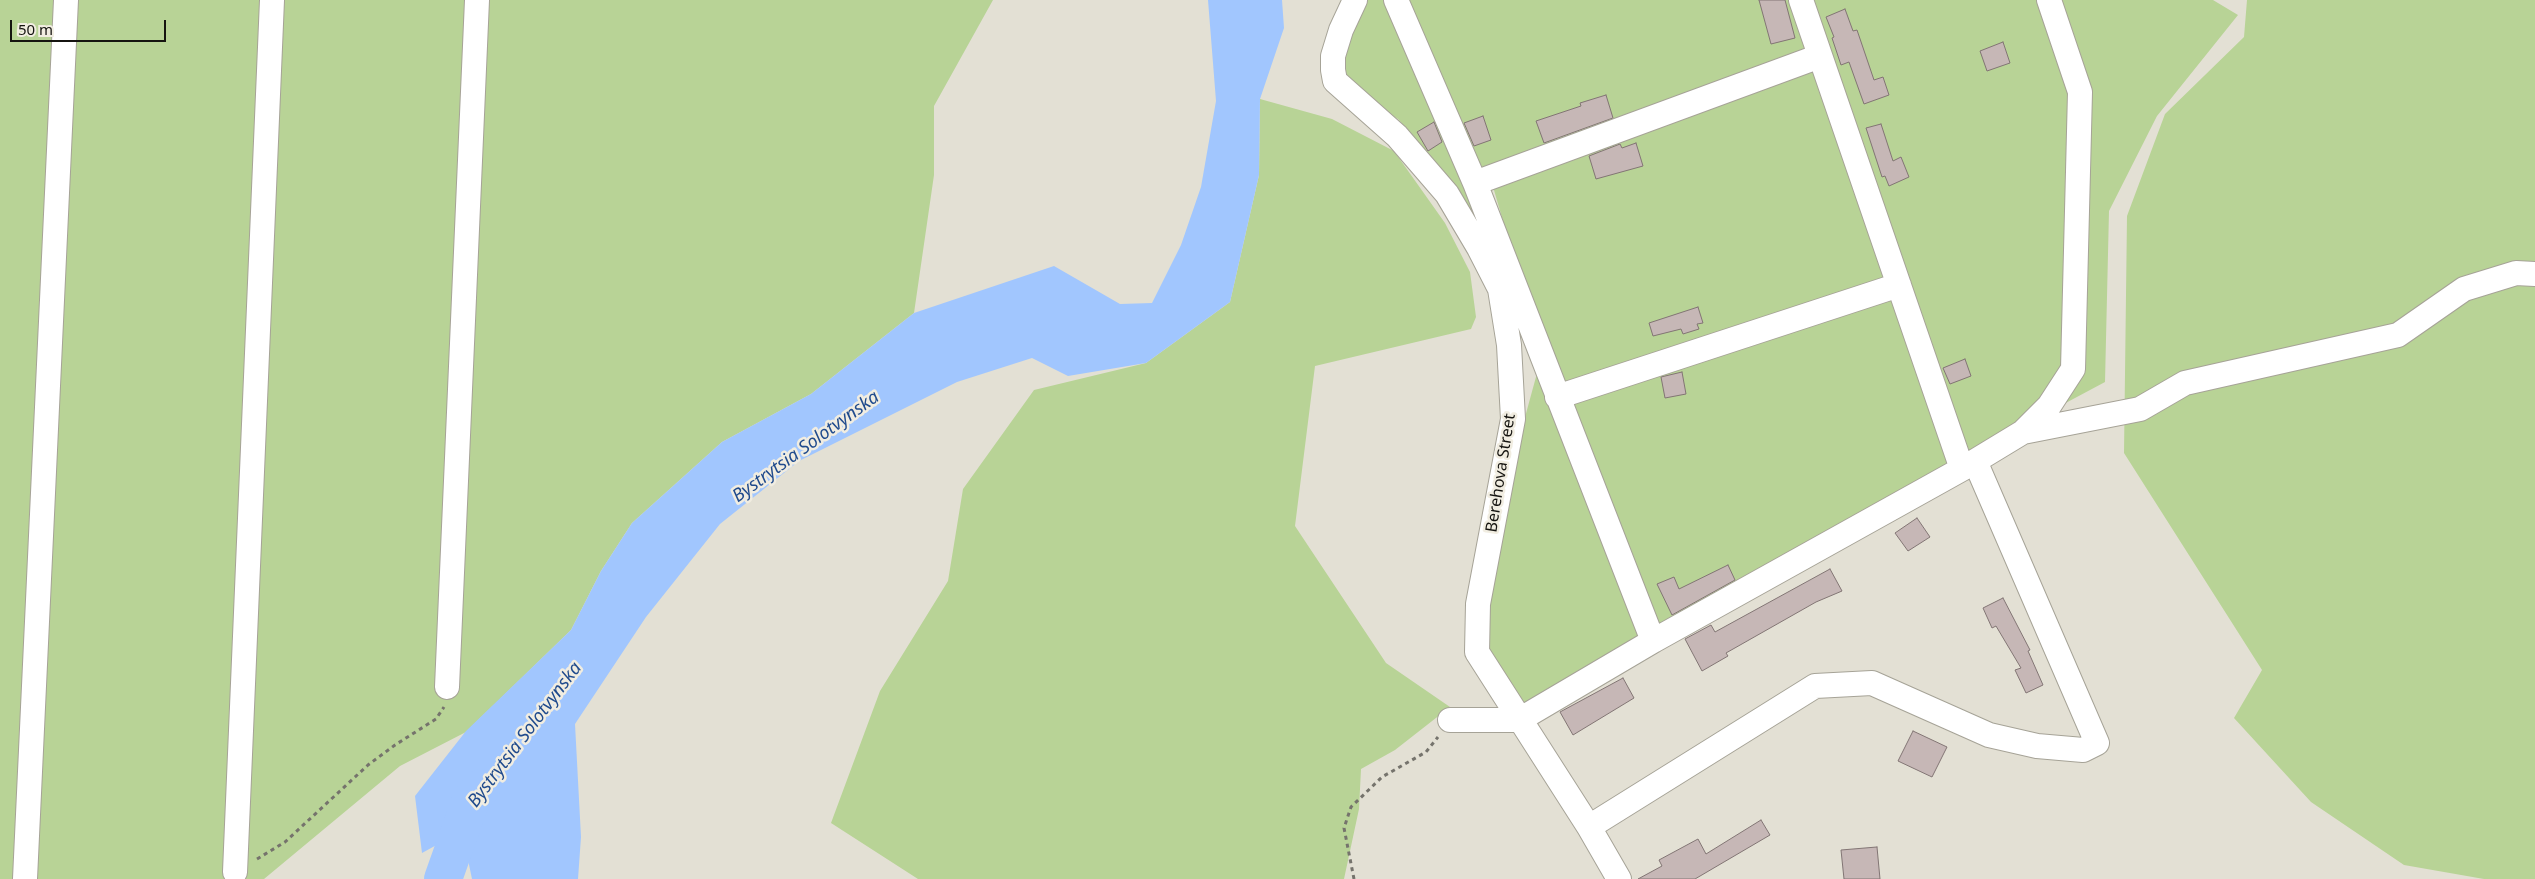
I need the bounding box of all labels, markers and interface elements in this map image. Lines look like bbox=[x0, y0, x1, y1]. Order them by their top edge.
scale bar bbox=[12, 10, 169, 42]
text: 50 m bbox=[18, 19, 53, 39]
water label: Bystrytsia Solotvynska bbox=[728, 387, 884, 507]
street label: Berehova Street bbox=[1482, 412, 1520, 534]
water label: Bystrytsia Solotvynska bbox=[463, 658, 587, 812]

